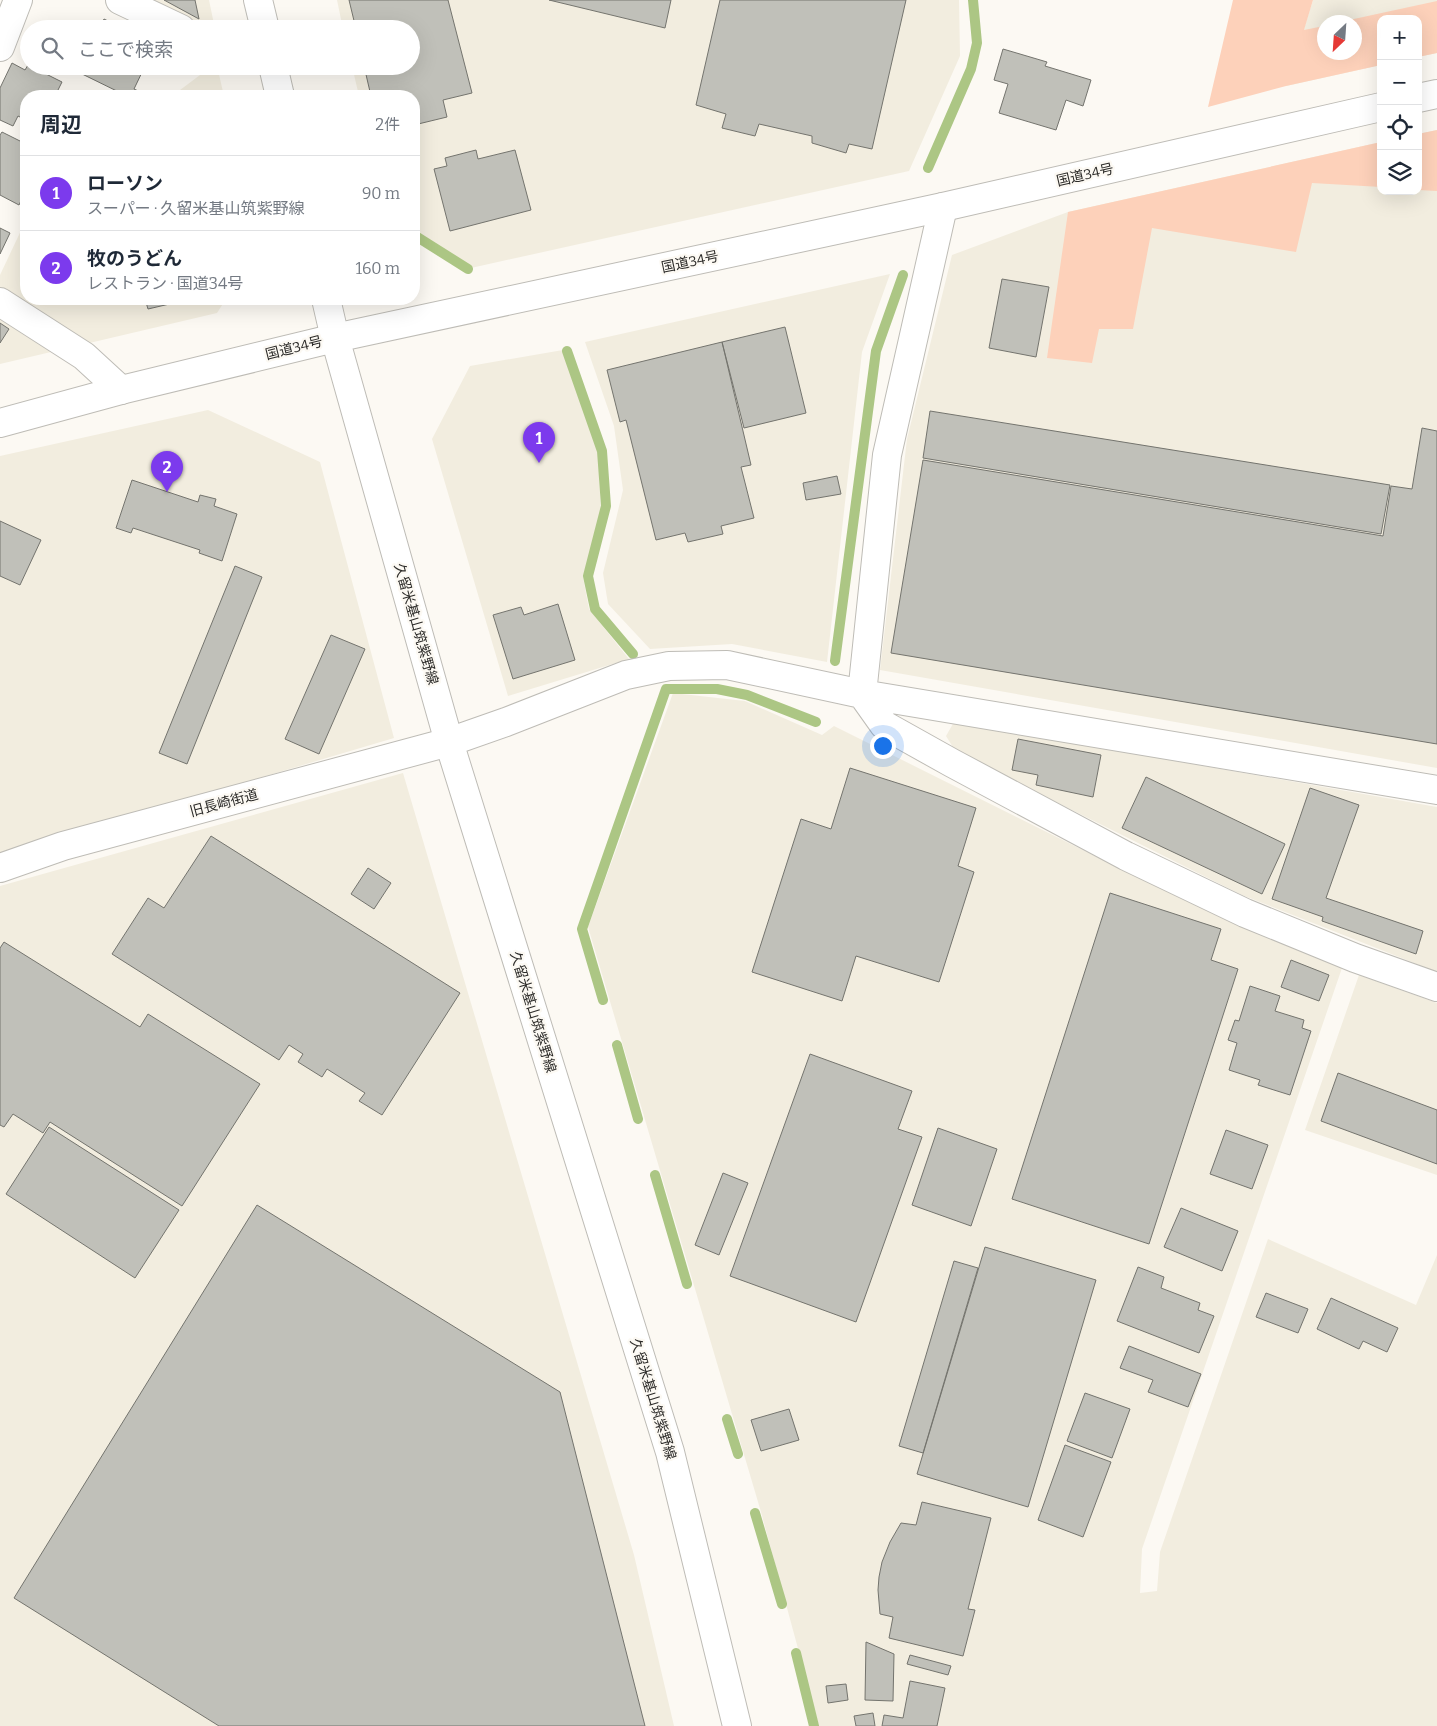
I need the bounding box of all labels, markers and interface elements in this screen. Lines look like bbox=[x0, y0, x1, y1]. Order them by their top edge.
north arrow bbox=[1317, 15, 1362, 60]
map controls bbox=[1377, 15, 1422, 195]
button: + bbox=[1377, 15, 1422, 60]
search box bbox=[20, 20, 420, 75]
icon: search bbox=[38, 34, 66, 62]
text: ここで検索 bbox=[78, 38, 173, 61]
button: − bbox=[1377, 60, 1422, 105]
button: locate bbox=[1377, 105, 1422, 150]
text: 周辺 bbox=[40, 112, 82, 138]
text: 2件 bbox=[375, 115, 400, 134]
button: layers bbox=[1377, 150, 1422, 195]
street label: 国道34号 bbox=[1055, 160, 1115, 190]
text: ローソン bbox=[87, 172, 163, 195]
text: 1 bbox=[53, 184, 59, 203]
text: 90 m bbox=[362, 184, 400, 203]
text: スーパー · 久留米基山筑紫野線 bbox=[87, 199, 305, 218]
text: 牧のうどん bbox=[87, 247, 182, 270]
street label: 国道34号 bbox=[660, 248, 720, 276]
text: 2 bbox=[51, 259, 61, 278]
text: 160 m bbox=[355, 259, 400, 278]
text: レストラン · 国道34号 bbox=[87, 274, 243, 293]
street label: 国道34号 bbox=[264, 333, 324, 363]
pin: 1 bbox=[523, 422, 555, 463]
pin: 2 bbox=[151, 451, 183, 492]
street label: 久留米基山筑紫野線 bbox=[390, 561, 442, 687]
your location bbox=[870, 733, 896, 759]
street label: 旧長崎街道 bbox=[188, 786, 260, 820]
street label: 久留米基山筑紫野線 bbox=[506, 949, 560, 1075]
street label: 久留米基山筑紫野線 bbox=[626, 1336, 680, 1462]

